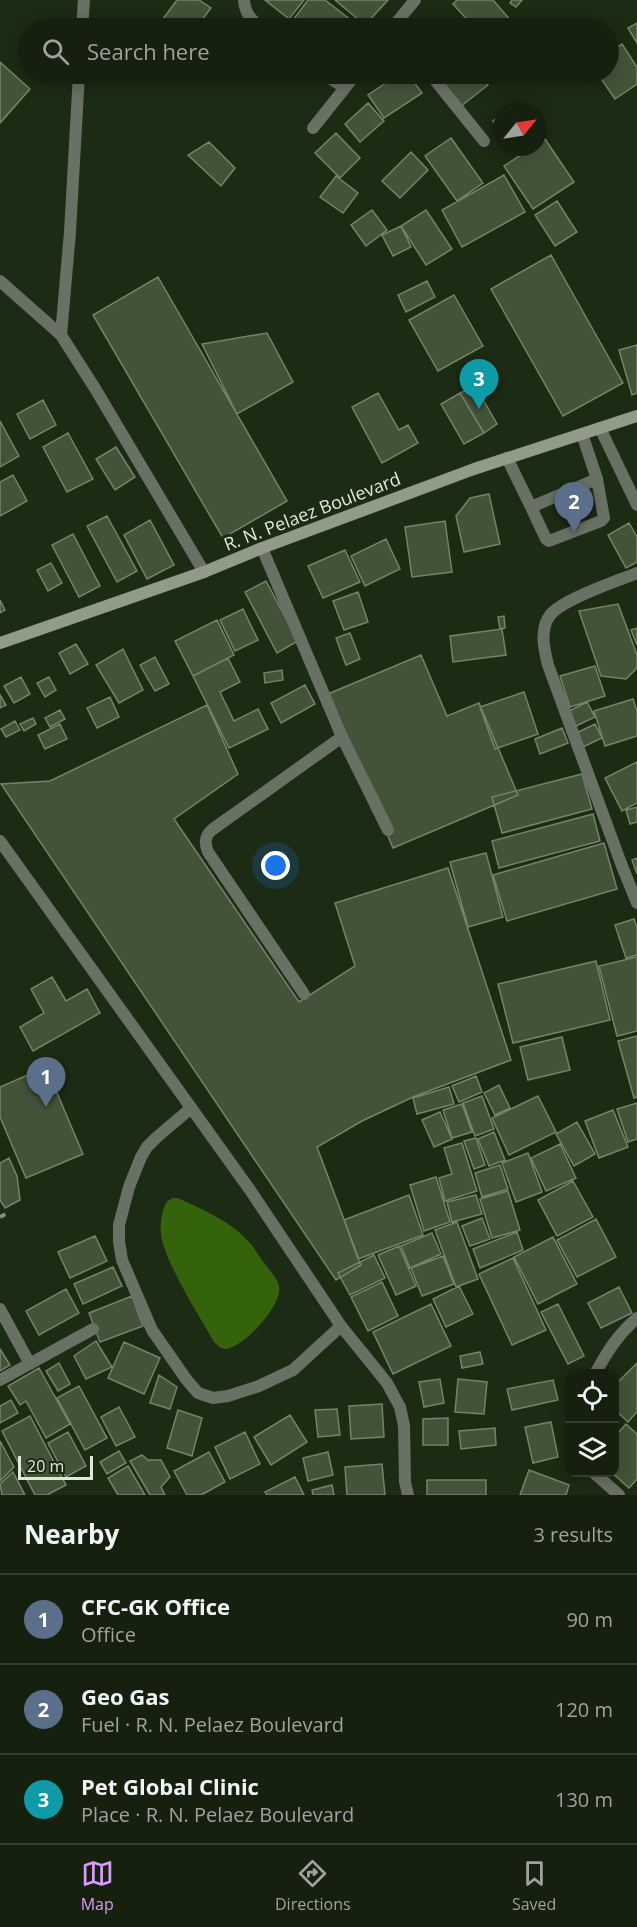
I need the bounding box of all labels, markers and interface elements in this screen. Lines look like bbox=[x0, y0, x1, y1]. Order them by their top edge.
search box bbox=[18, 18, 619, 84]
icon: search bbox=[39, 35, 72, 68]
text: Search here bbox=[87, 36, 210, 66]
north arrow bbox=[493, 102, 547, 156]
pin: 3 bbox=[460, 360, 498, 409]
street label: R. N. Pelaez Boulevard bbox=[220, 466, 404, 556]
pin: 2 bbox=[554, 482, 594, 532]
your location bbox=[261, 851, 290, 880]
pin: 1 bbox=[26, 1058, 66, 1107]
map controls bbox=[565, 1369, 619, 1477]
button: locate bbox=[565, 1369, 619, 1423]
button: layers bbox=[565, 1423, 619, 1477]
scale bar bbox=[18, 1453, 93, 1480]
text: 20 m bbox=[27, 1455, 64, 1477]
text: Nearby bbox=[24, 1516, 119, 1552]
text: 3 results bbox=[533, 1521, 613, 1548]
text: CFC-GK Office bbox=[81, 1591, 230, 1621]
text: 1 bbox=[38, 1606, 49, 1633]
text: 90 m bbox=[566, 1606, 613, 1633]
text: Office bbox=[81, 1621, 136, 1648]
text: Geo Gas bbox=[81, 1681, 169, 1711]
text: 2 bbox=[38, 1696, 49, 1723]
text: 120 m bbox=[555, 1696, 613, 1723]
text: Fuel · R. N. Pelaez Boulevard bbox=[81, 1711, 344, 1738]
text: Pet Global Clinic bbox=[81, 1771, 259, 1801]
text: 3 bbox=[38, 1786, 49, 1813]
text: 130 m bbox=[555, 1786, 613, 1813]
text: Place · R. N. Pelaez Boulevard bbox=[81, 1801, 354, 1828]
tab: Map bbox=[81, 1857, 114, 1915]
tab: Directions bbox=[275, 1857, 351, 1915]
tab: Saved bbox=[512, 1857, 556, 1915]

